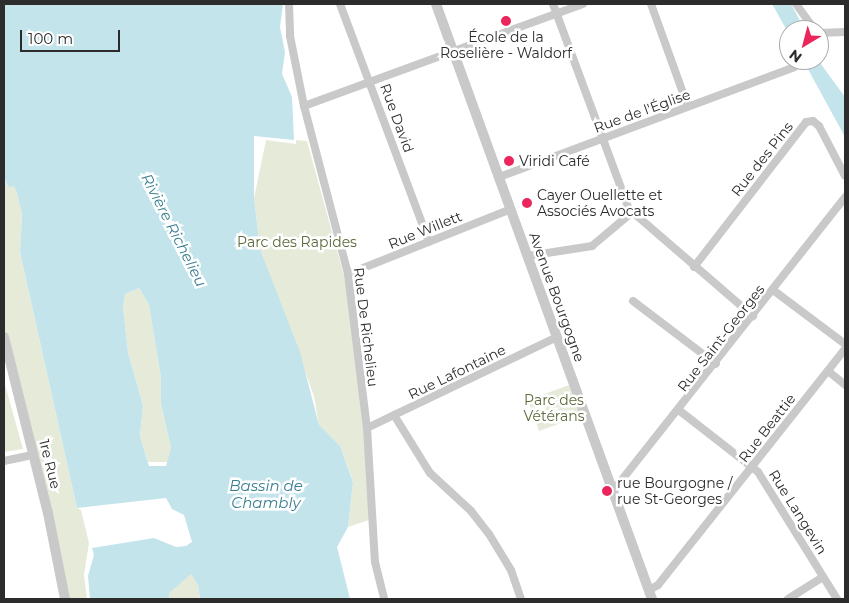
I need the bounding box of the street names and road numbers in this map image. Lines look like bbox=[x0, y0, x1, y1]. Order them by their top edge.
street label: Rue David bbox=[377, 81, 417, 155]
street label: Rue de l'Église bbox=[591, 86, 693, 136]
street label: Rue des Pins bbox=[728, 118, 796, 200]
street label: Rue Willett bbox=[386, 208, 464, 252]
street label: Avenue Bourgogne bbox=[526, 230, 588, 364]
street label: Rue De Richelieu bbox=[350, 266, 382, 388]
street label: Rue Saint-Georges bbox=[674, 281, 768, 395]
street label: Rue Lafontaine bbox=[406, 341, 508, 403]
street label: Rue Beattie bbox=[735, 390, 799, 466]
street label: 1re Rue bbox=[36, 437, 64, 491]
street label: Rue Langevin bbox=[765, 467, 831, 557]

